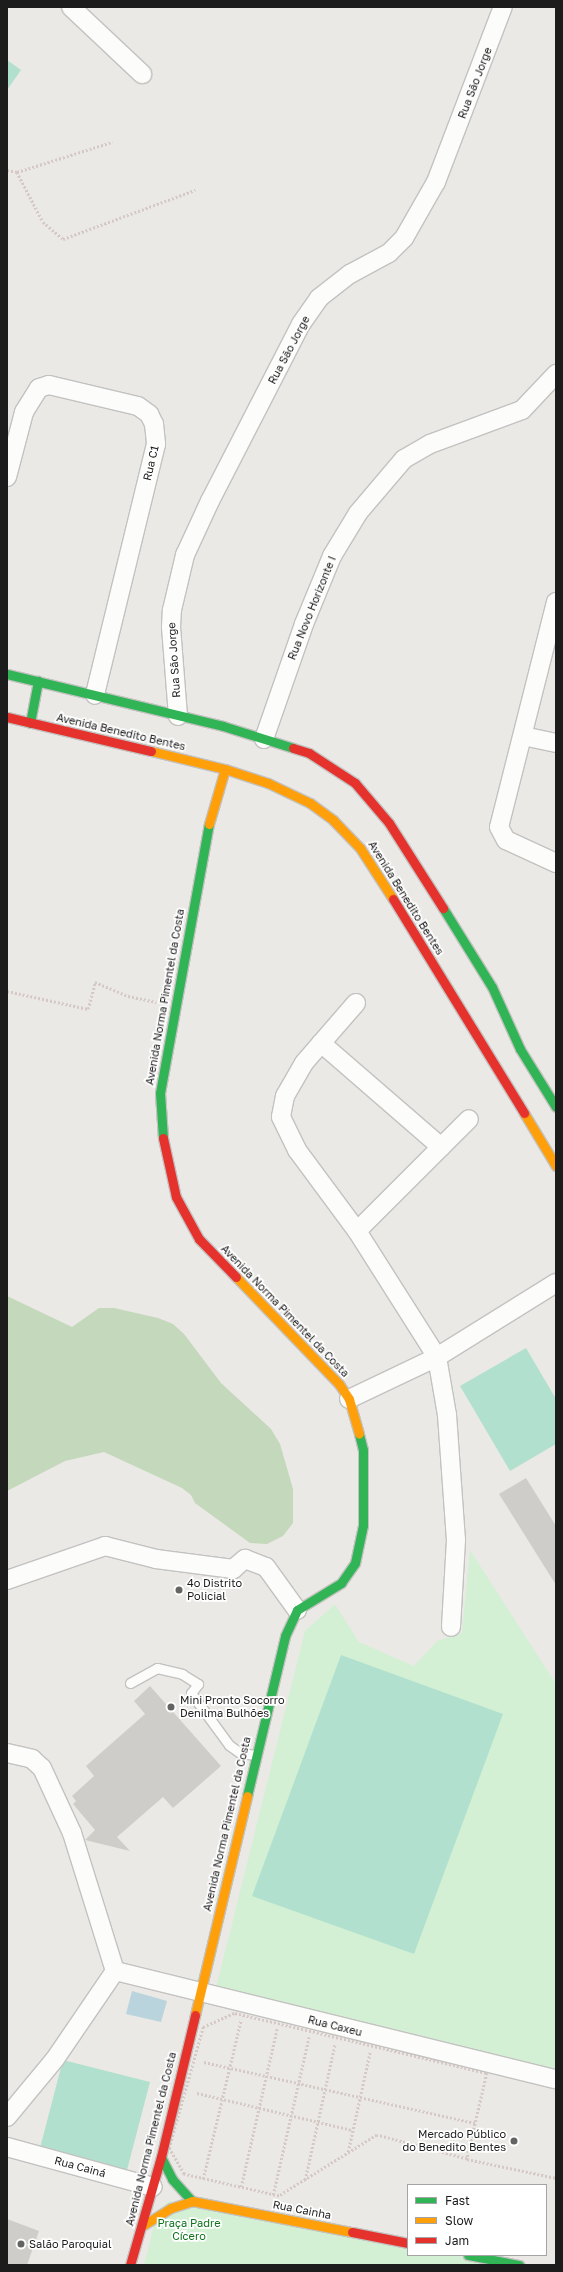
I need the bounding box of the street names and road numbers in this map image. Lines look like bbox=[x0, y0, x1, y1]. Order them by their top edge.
street label: Rua São Jorge bbox=[455, 45, 495, 121]
street label: Rua São Jorge bbox=[265, 314, 313, 386]
street label: Rua C1 bbox=[141, 444, 161, 482]
street label: Rua Novo Horizonte I bbox=[285, 554, 339, 662]
street label: Rua São Jorge bbox=[165, 622, 183, 698]
street label: Avenida Benedito Bentes bbox=[55, 711, 187, 753]
street label: Avenida Benedito Bentes bbox=[365, 839, 447, 957]
street label: Avenida Norma Pimentel da Costa bbox=[143, 908, 187, 1086]
street label: Avenida Norma Pimentel da Costa bbox=[218, 1242, 352, 1380]
street label: Avenida Norma Pimentel da Costa bbox=[200, 1735, 254, 1913]
street label: Rua Caxeu bbox=[307, 2013, 363, 2039]
street label: Avenida Norma Pimentel da Costa bbox=[123, 2051, 179, 2227]
street label: Rua Cainá bbox=[53, 2154, 107, 2180]
street label: Rua Cainha bbox=[272, 2198, 332, 2222]

